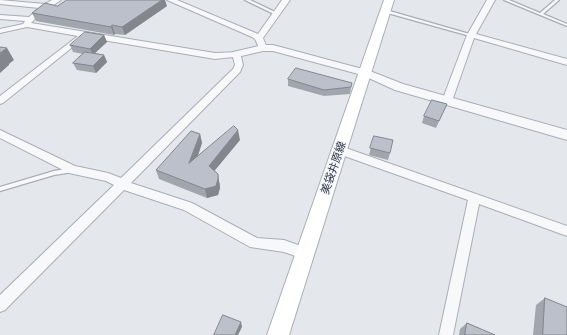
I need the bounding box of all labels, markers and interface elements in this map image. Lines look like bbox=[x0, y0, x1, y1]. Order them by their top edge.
street label: 美袋井原線 bbox=[319, 140, 349, 196]

